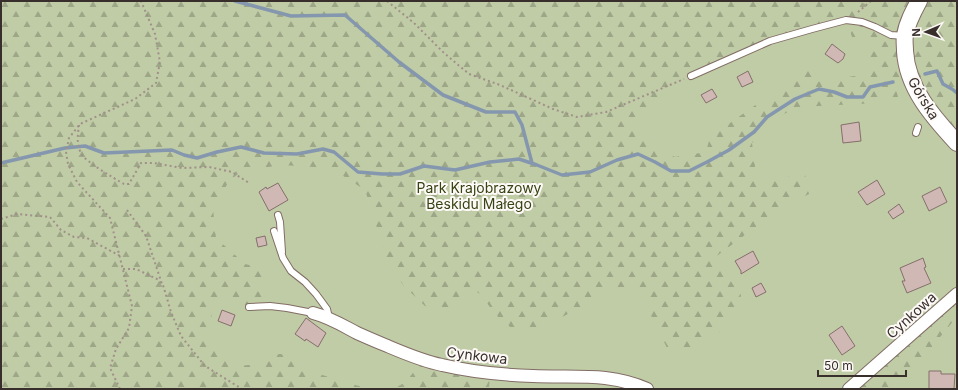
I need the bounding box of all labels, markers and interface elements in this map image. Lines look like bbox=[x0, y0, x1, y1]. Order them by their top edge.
north arrow bbox=[906, 12, 946, 52]
text: N bbox=[909, 28, 923, 37]
street label: Górska bbox=[905, 73, 943, 123]
park label: Park Krajobrazowy Beskidu Małego bbox=[417, 179, 542, 212]
street label: Cynkowa bbox=[883, 288, 939, 342]
street label: Cynkowa bbox=[446, 343, 508, 367]
scale bar bbox=[818, 352, 906, 378]
text: 50 m bbox=[824, 358, 853, 373]

